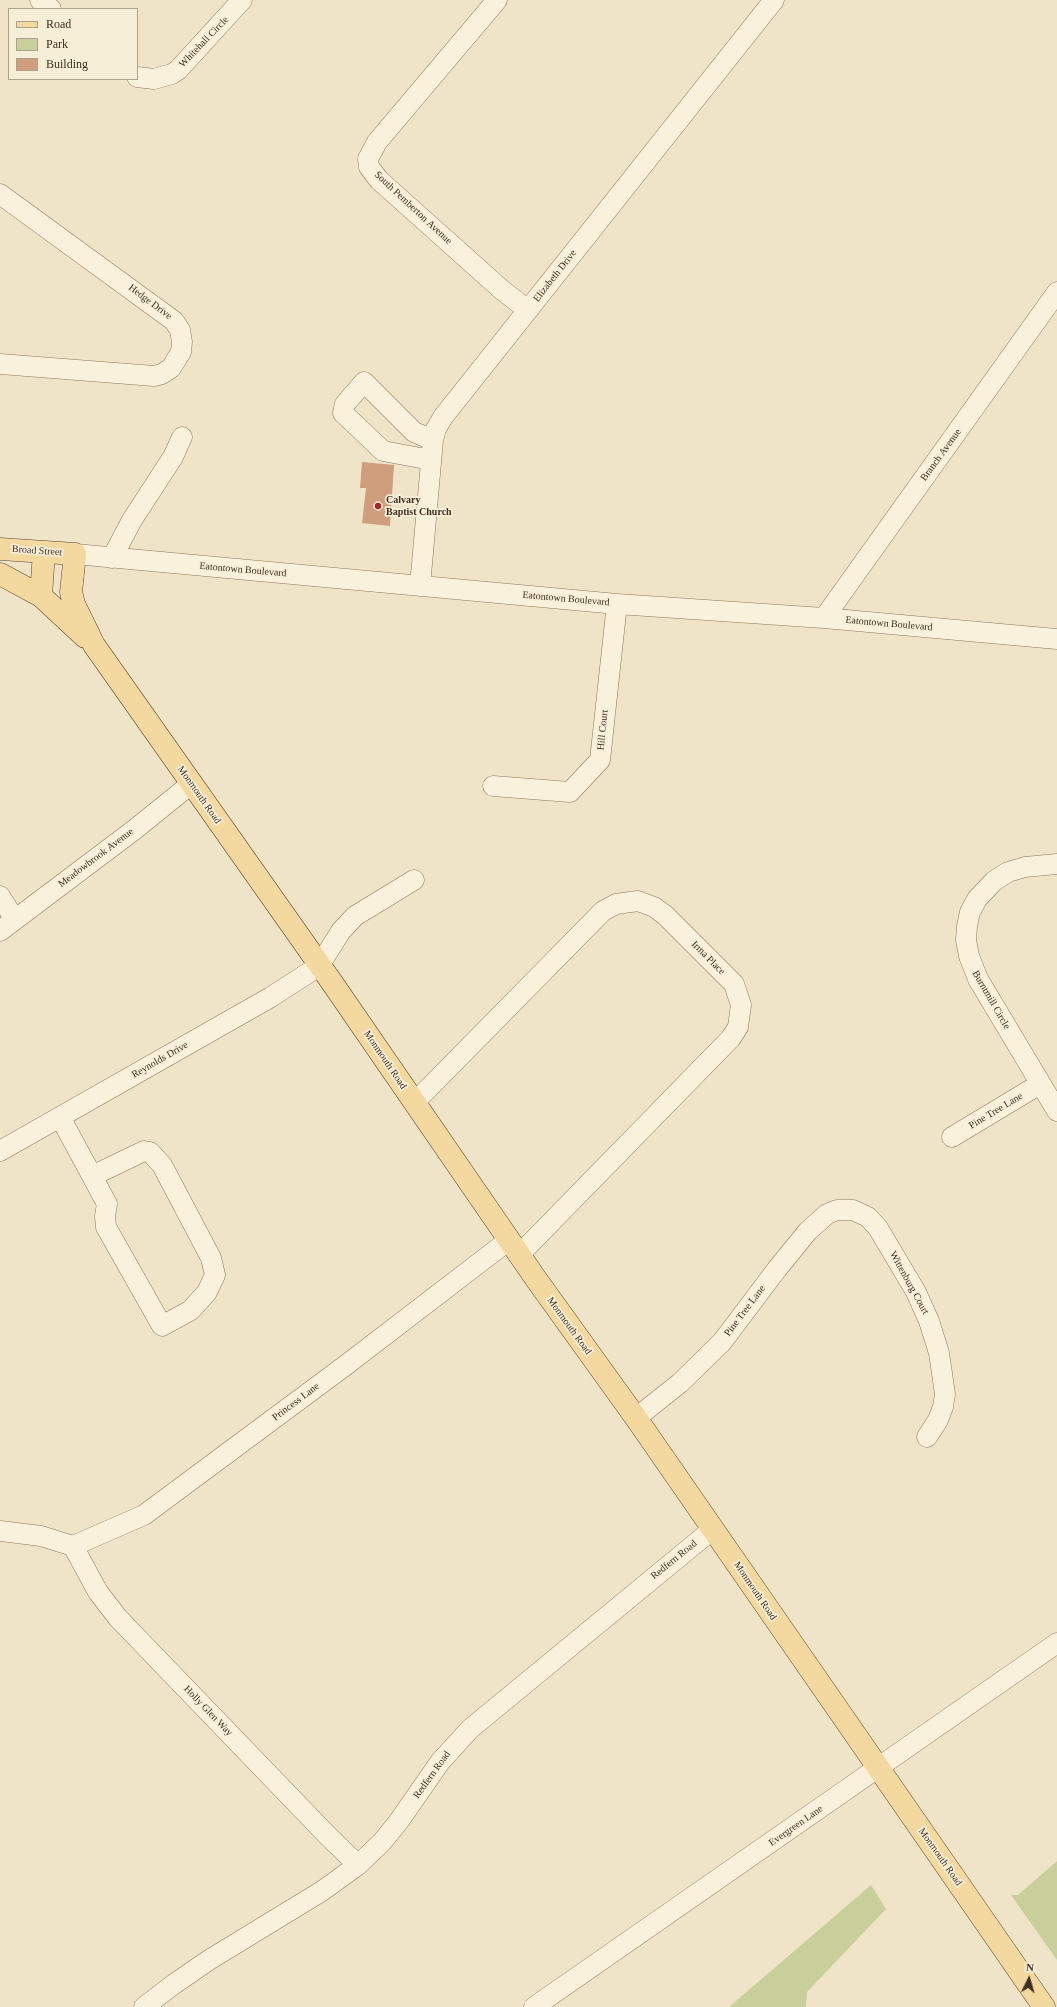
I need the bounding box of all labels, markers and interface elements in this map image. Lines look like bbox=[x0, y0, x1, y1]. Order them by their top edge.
legend bbox=[8, 8, 138, 80]
street label: Whitehall Circle bbox=[177, 14, 231, 70]
text: Road bbox=[46, 17, 71, 31]
text: Park bbox=[46, 37, 68, 51]
text: Building bbox=[46, 57, 88, 71]
street label: South Pemberton Avenue bbox=[372, 169, 454, 247]
street label: Elizabeth Drive bbox=[531, 247, 579, 305]
street label: Hedge Drive bbox=[126, 282, 174, 322]
street label: Branch Avenue bbox=[918, 427, 964, 483]
place label: Calvary Baptist Church bbox=[386, 494, 452, 518]
marker: Calvary Baptist Church bbox=[373, 501, 383, 511]
street label: Broad Street bbox=[12, 543, 62, 559]
street label: Eatontown Boulevard bbox=[199, 560, 287, 580]
street label: Eatontown Boulevard bbox=[522, 589, 610, 609]
street label: Eatontown Boulevard bbox=[845, 614, 933, 634]
street label: Hill Court bbox=[595, 709, 611, 751]
street label: Monmouth Road bbox=[175, 764, 223, 826]
street label: Meadowbrook Avenue bbox=[56, 826, 136, 890]
street label: Irma Place bbox=[689, 939, 727, 977]
street label: Burntmill Circle bbox=[969, 968, 1013, 1032]
street label: Monmouth Road bbox=[361, 1028, 409, 1092]
street label: Reynolds Drive bbox=[130, 1039, 190, 1081]
street label: Pine Tree Lane bbox=[967, 1090, 1025, 1132]
street label: Wittenburg Court bbox=[887, 1249, 931, 1317]
street label: Pine Tree Lane bbox=[722, 1283, 768, 1339]
street label: Monmouth Road bbox=[544, 1295, 594, 1357]
street label: Princess Lane bbox=[270, 1380, 322, 1424]
street label: Redfern Road bbox=[649, 1538, 699, 1582]
street label: Monmouth Road bbox=[731, 1559, 779, 1623]
street label: Holly Glen Way bbox=[181, 1683, 235, 1739]
street label: Redfern Road bbox=[411, 1749, 453, 1801]
street label: Evergreen Lane bbox=[767, 1803, 825, 1849]
street label: Monmouth Road bbox=[916, 1826, 964, 1888]
north arrow bbox=[1009, 1959, 1049, 1999]
text: N bbox=[1026, 1961, 1035, 1973]

